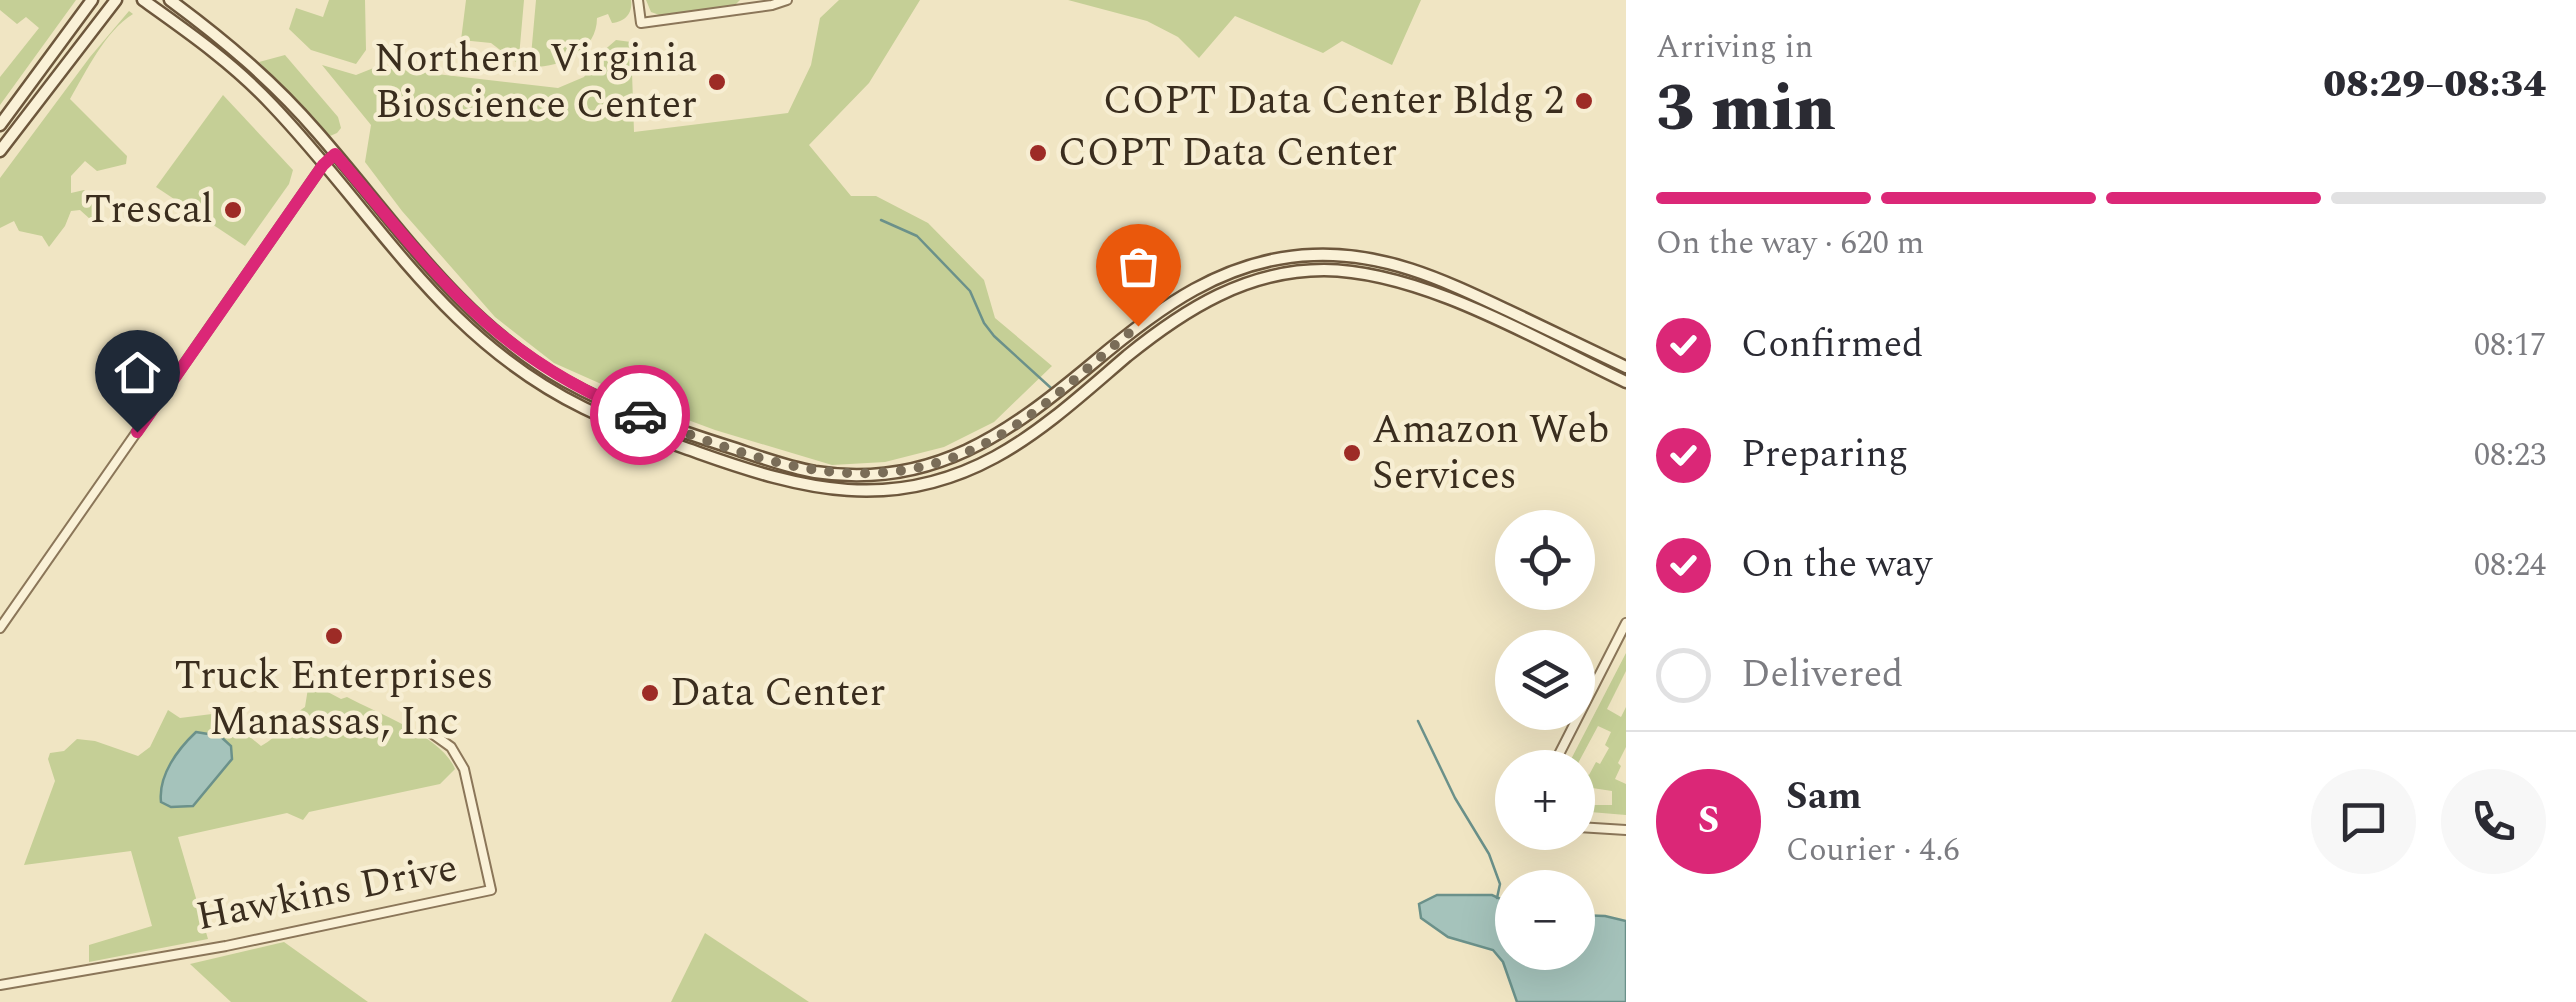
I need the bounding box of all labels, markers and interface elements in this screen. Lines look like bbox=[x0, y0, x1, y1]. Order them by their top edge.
text: Arriving in bbox=[1656, 23, 1813, 72]
place label: Northern Virginia Bioscience Center bbox=[374, 29, 697, 136]
text: 08:29–08:34 bbox=[2323, 56, 2546, 114]
text: 3 min bbox=[1656, 60, 1836, 159]
marker: Northern Virginia Bioscience Center bbox=[706, 71, 728, 93]
place label: COPT Data Center Bldg 2 bbox=[1103, 71, 1564, 132]
marker: COPT Data Center Bldg 2 bbox=[1573, 90, 1595, 112]
place label: COPT Data Center bbox=[1058, 123, 1397, 184]
marker: COPT Data Center bbox=[1027, 142, 1049, 164]
place label: Trescal bbox=[84, 180, 213, 241]
marker: Trescal bbox=[222, 199, 244, 221]
text: On the way · 620 m bbox=[1656, 219, 1924, 268]
pin bbox=[1096, 224, 1181, 327]
icon: bag bbox=[1111, 239, 1166, 294]
text: Confirmed bbox=[1741, 316, 1923, 374]
icon: check bbox=[1656, 318, 1711, 373]
text: 08:17 bbox=[2474, 321, 2546, 370]
pin bbox=[95, 330, 180, 433]
icon: home bbox=[110, 345, 165, 400]
courier bbox=[590, 365, 690, 465]
icon: car bbox=[613, 388, 668, 443]
place label: Amazon Web Services bbox=[1372, 400, 1609, 507]
text: Preparing bbox=[1741, 426, 1908, 484]
icon: check bbox=[1656, 428, 1711, 483]
text: 08:23 bbox=[2474, 431, 2546, 480]
marker: Amazon Web Services bbox=[1341, 442, 1363, 464]
map controls bbox=[1495, 510, 1595, 970]
button: locate bbox=[1495, 510, 1595, 610]
text: On the way bbox=[1741, 536, 1932, 594]
icon: check bbox=[1656, 538, 1711, 593]
text: 08:24 bbox=[2474, 541, 2546, 590]
marker: Truck Enterprises Manassas, Inc bbox=[323, 625, 345, 647]
button: layers bbox=[1495, 630, 1595, 730]
place label: Truck Enterprises Manassas, Inc bbox=[174, 646, 494, 753]
text: Delivered bbox=[1741, 646, 1903, 704]
place label: Data Center bbox=[670, 663, 885, 724]
marker: Data Center bbox=[639, 682, 661, 704]
button: + bbox=[1495, 750, 1595, 850]
text: Sam bbox=[1786, 768, 1862, 826]
button: chat bbox=[2311, 769, 2416, 874]
button: phone bbox=[2441, 769, 2546, 874]
text: S bbox=[1698, 792, 1719, 850]
text: Courier · 4.6 bbox=[1786, 826, 1959, 875]
street label: Hawkins Drive bbox=[191, 838, 463, 948]
button: − bbox=[1495, 870, 1595, 970]

